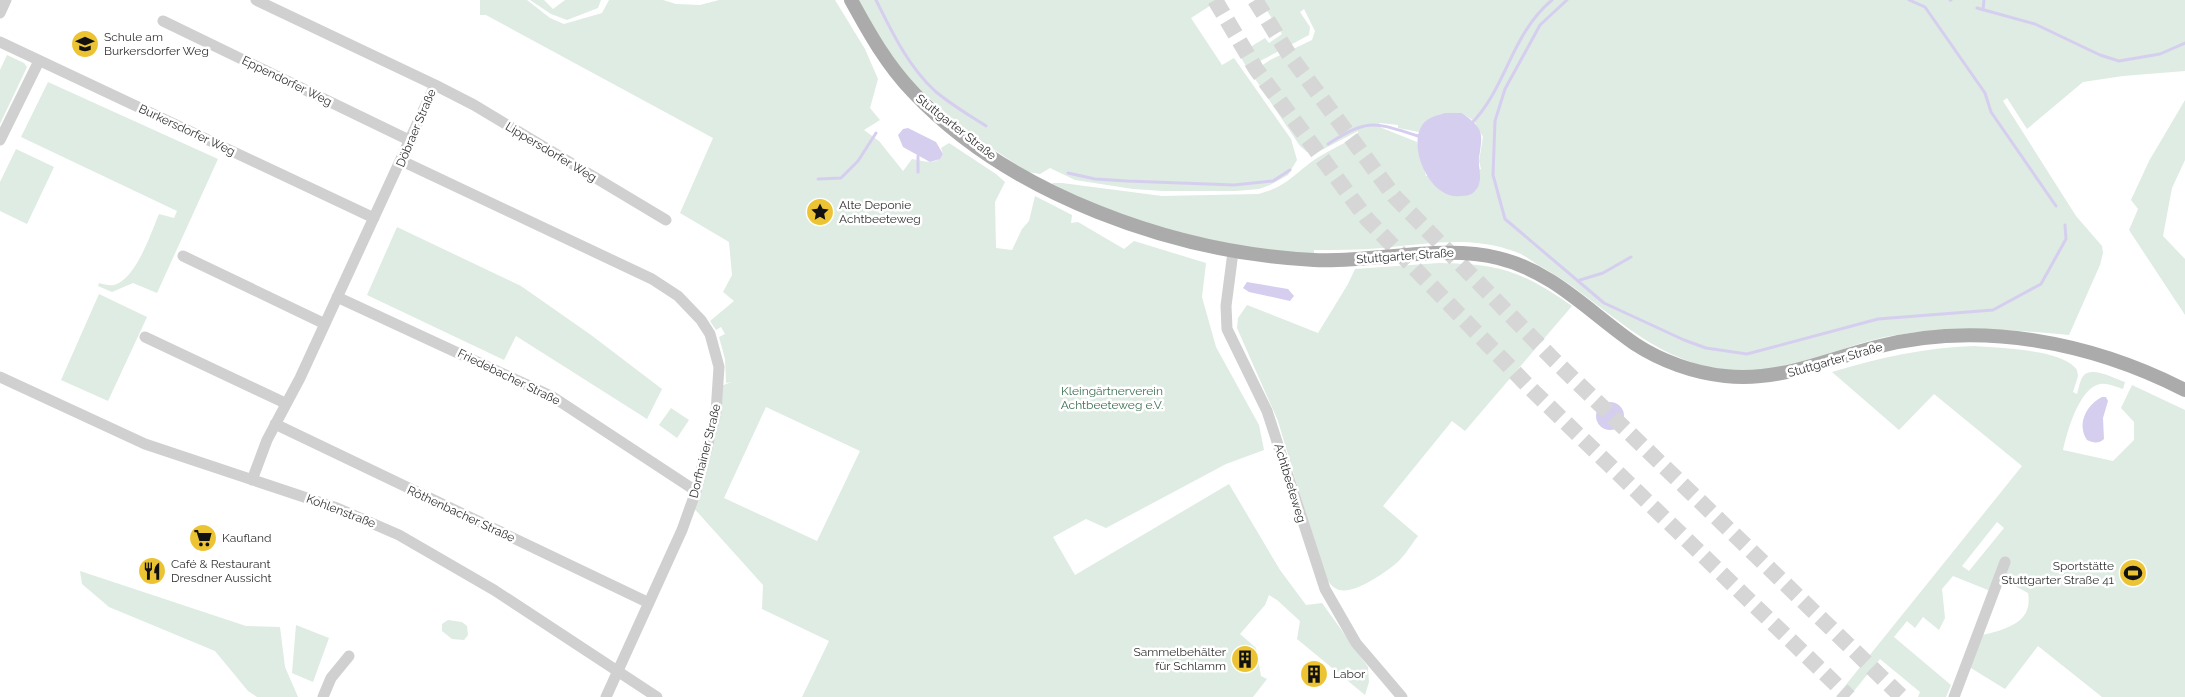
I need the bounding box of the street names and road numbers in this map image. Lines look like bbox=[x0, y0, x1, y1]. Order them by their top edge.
street label: Eppendorfer Weg bbox=[240, 53, 334, 109]
street label: Döbraer Straße bbox=[393, 87, 439, 169]
street label: Stuttgarter Straße bbox=[913, 91, 999, 163]
street label: Burkersdorfer Weg bbox=[137, 102, 237, 158]
street label: Lippersdorfer Weg bbox=[503, 119, 599, 185]
street label: Stuttgarter Straße bbox=[1356, 246, 1454, 266]
street label: Stuttgarter Straße bbox=[1786, 340, 1884, 380]
street label: Friedebacher Straße bbox=[456, 346, 562, 408]
street label: Dorfhainer Straße bbox=[687, 402, 723, 500]
street label: Achtbeeteweg bbox=[1271, 442, 1309, 524]
street label: Röthenbacher Straße bbox=[405, 483, 517, 545]
street label: Kohlenstraße bbox=[304, 491, 378, 531]

